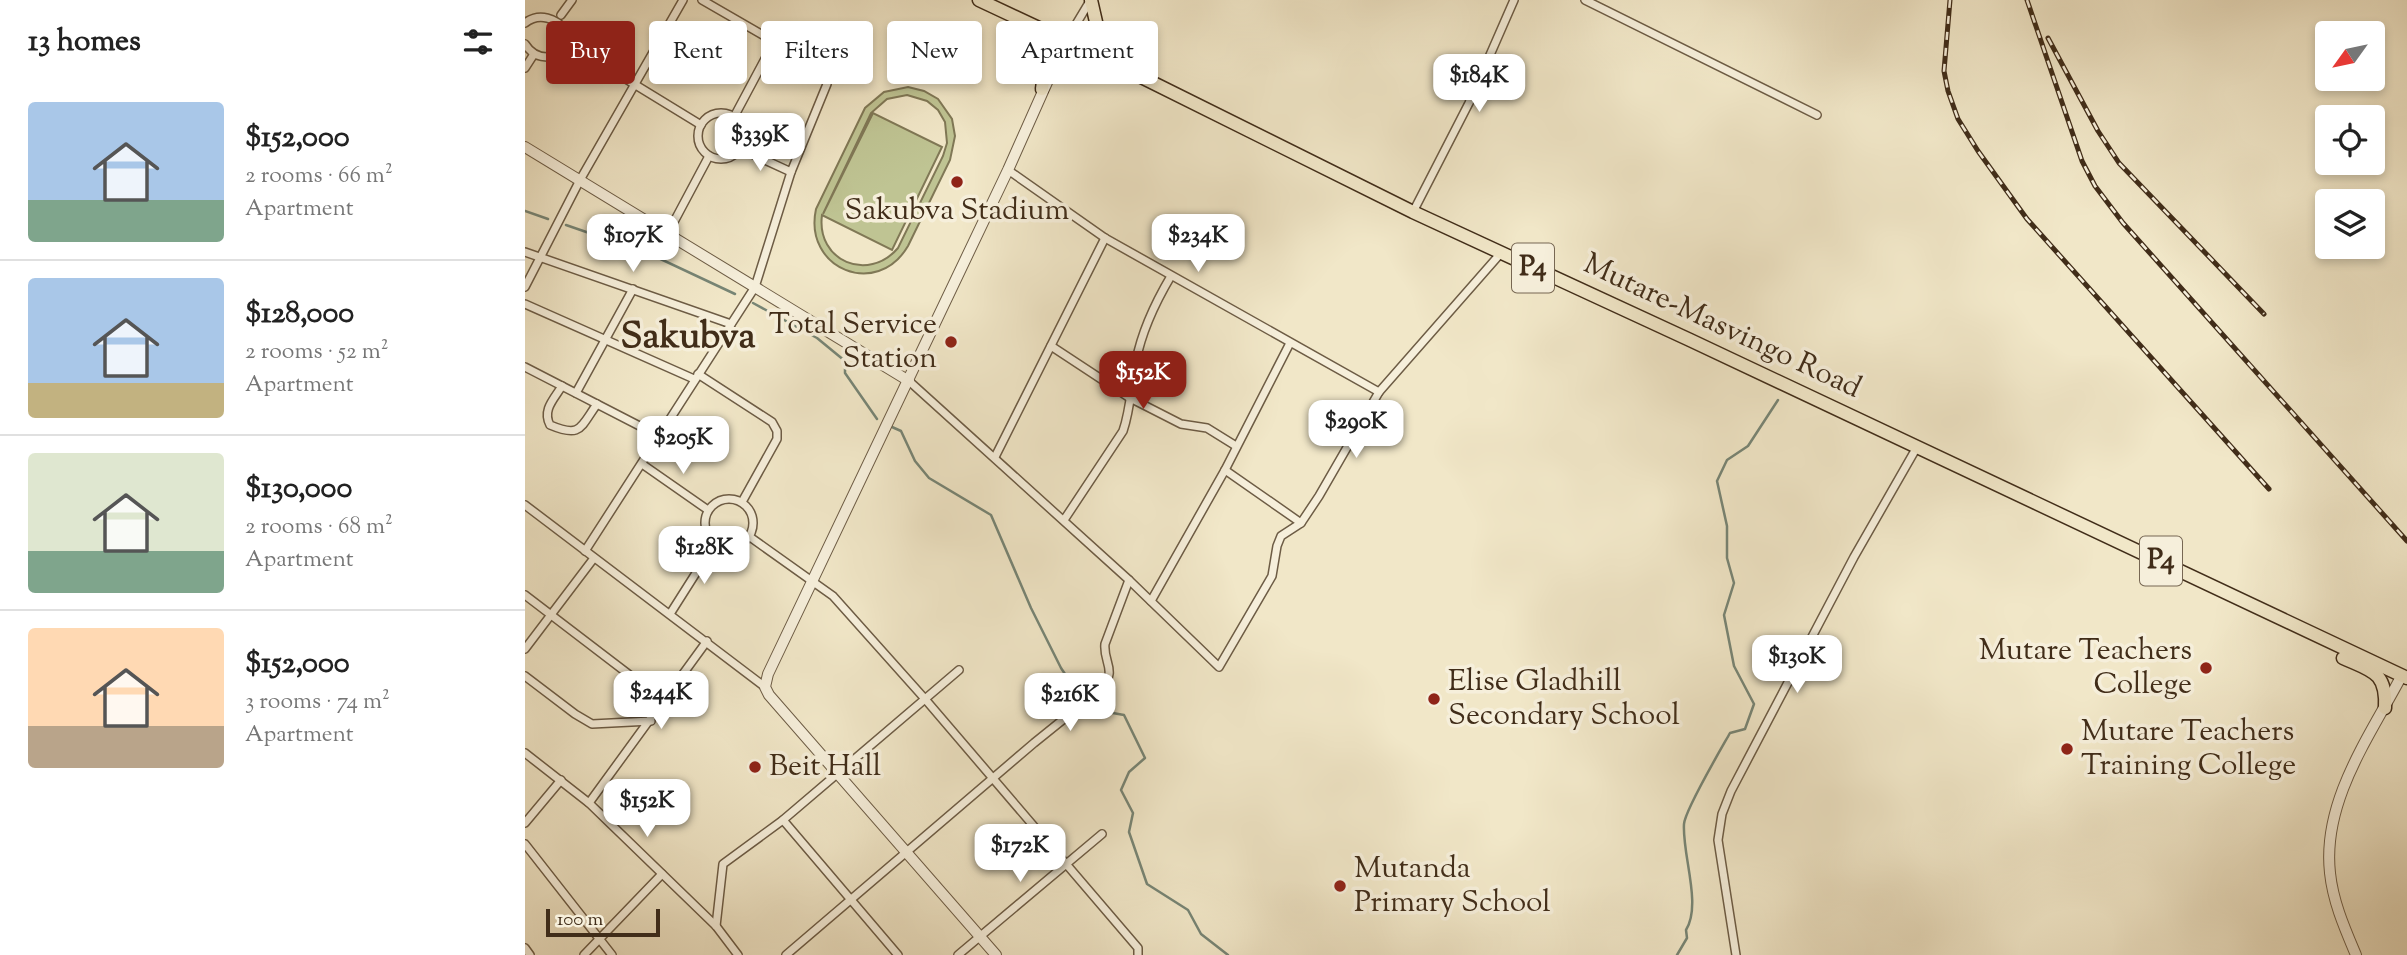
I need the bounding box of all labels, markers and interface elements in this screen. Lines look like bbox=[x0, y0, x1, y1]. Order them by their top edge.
text: 13 homes bbox=[28, 21, 141, 64]
chip: Buy bbox=[546, 21, 635, 84]
chip: Rent bbox=[649, 21, 747, 84]
chip: Filters bbox=[761, 21, 873, 84]
chip: New bbox=[887, 21, 982, 84]
chip: Apartment bbox=[996, 21, 1158, 84]
north arrow bbox=[2315, 21, 2385, 91]
map controls bbox=[2315, 21, 2385, 259]
icon: filters bbox=[459, 23, 497, 61]
pin: $184K bbox=[1430, 54, 1528, 114]
text: $184K bbox=[1449, 60, 1509, 93]
button: locate bbox=[2315, 105, 2385, 175]
pin: $339K bbox=[711, 114, 809, 173]
text: $152,000 bbox=[245, 117, 350, 160]
text: $339K bbox=[731, 119, 789, 152]
icon: home bbox=[84, 130, 168, 214]
text: 2 rooms · 66 m² bbox=[245, 160, 393, 193]
marker: Sakubva Stadium bbox=[949, 174, 965, 190]
button: layers bbox=[2315, 189, 2385, 259]
place label: Sakubva Stadium bbox=[845, 190, 1070, 233]
text: Apartment bbox=[245, 193, 354, 226]
pin: $107K bbox=[584, 215, 682, 274]
pin: $234K bbox=[1149, 215, 1247, 274]
text: $107K bbox=[603, 220, 663, 253]
text: $234K bbox=[1168, 220, 1228, 253]
road number: P4 bbox=[1512, 244, 1554, 292]
street label: Mutare-Masvingo Road bbox=[1576, 244, 1868, 410]
text: $128,000 bbox=[245, 293, 354, 336]
place label: Total Service Station bbox=[769, 304, 937, 381]
icon: home bbox=[84, 306, 168, 390]
district label: Sakubva bbox=[620, 311, 756, 365]
marker: Total Service Station bbox=[943, 334, 959, 350]
text: 2 rooms · 52 m² bbox=[245, 336, 388, 369]
pin: $152K bbox=[1094, 352, 1192, 411]
text: $152K bbox=[1115, 357, 1171, 390]
text: Apartment bbox=[245, 369, 354, 402]
pin: $290K bbox=[1307, 400, 1405, 460]
text: $290K bbox=[1324, 406, 1388, 439]
pin: $205K bbox=[634, 416, 732, 476]
text: $205K bbox=[653, 422, 713, 455]
text: $130,000 bbox=[245, 468, 352, 511]
icon: home bbox=[84, 481, 168, 565]
text: 2 rooms · 68 m² bbox=[245, 511, 393, 544]
pin: $128K bbox=[655, 526, 753, 586]
text: $128K bbox=[675, 532, 734, 565]
road number: P4 bbox=[2140, 536, 2182, 586]
text: Apartment bbox=[245, 544, 354, 577]
place label: Mutare Teachers College bbox=[1979, 630, 2192, 707]
pin: $130K bbox=[1748, 636, 1846, 695]
text: $130K bbox=[1768, 641, 1826, 674]
text: $152,000 bbox=[245, 643, 350, 686]
icon: home bbox=[84, 656, 168, 740]
marker: Mutare Teachers College bbox=[2198, 660, 2214, 676]
place label: Elise Gladhill Secondary School bbox=[1448, 661, 1680, 738]
pin: $244K bbox=[612, 672, 710, 731]
pin: $216K bbox=[1021, 674, 1119, 733]
text: $244K bbox=[630, 677, 692, 710]
text: $216K bbox=[1041, 679, 1099, 712]
text: 3 rooms · 74 m² bbox=[245, 686, 390, 719]
marker: Elise Gladhill Secondary School bbox=[1426, 691, 1442, 707]
place label: Mutare Teachers Training College bbox=[2081, 711, 2296, 788]
text: Apartment bbox=[245, 719, 354, 752]
marker: Mutare Teachers Training College bbox=[2059, 741, 2075, 757]
place label: Beit Hall bbox=[769, 746, 881, 789]
marker: Beit Hall bbox=[747, 759, 763, 775]
pin: $152K bbox=[598, 780, 696, 839]
text: $152K bbox=[619, 785, 675, 818]
pin: $172K bbox=[971, 824, 1069, 884]
text: $172K bbox=[991, 830, 1049, 863]
place label: Mutanda Primary School bbox=[1354, 848, 1551, 925]
marker: Mutanda Primary School bbox=[1332, 878, 1348, 894]
scale bar bbox=[546, 906, 660, 938]
text: 100 m bbox=[557, 907, 603, 934]

